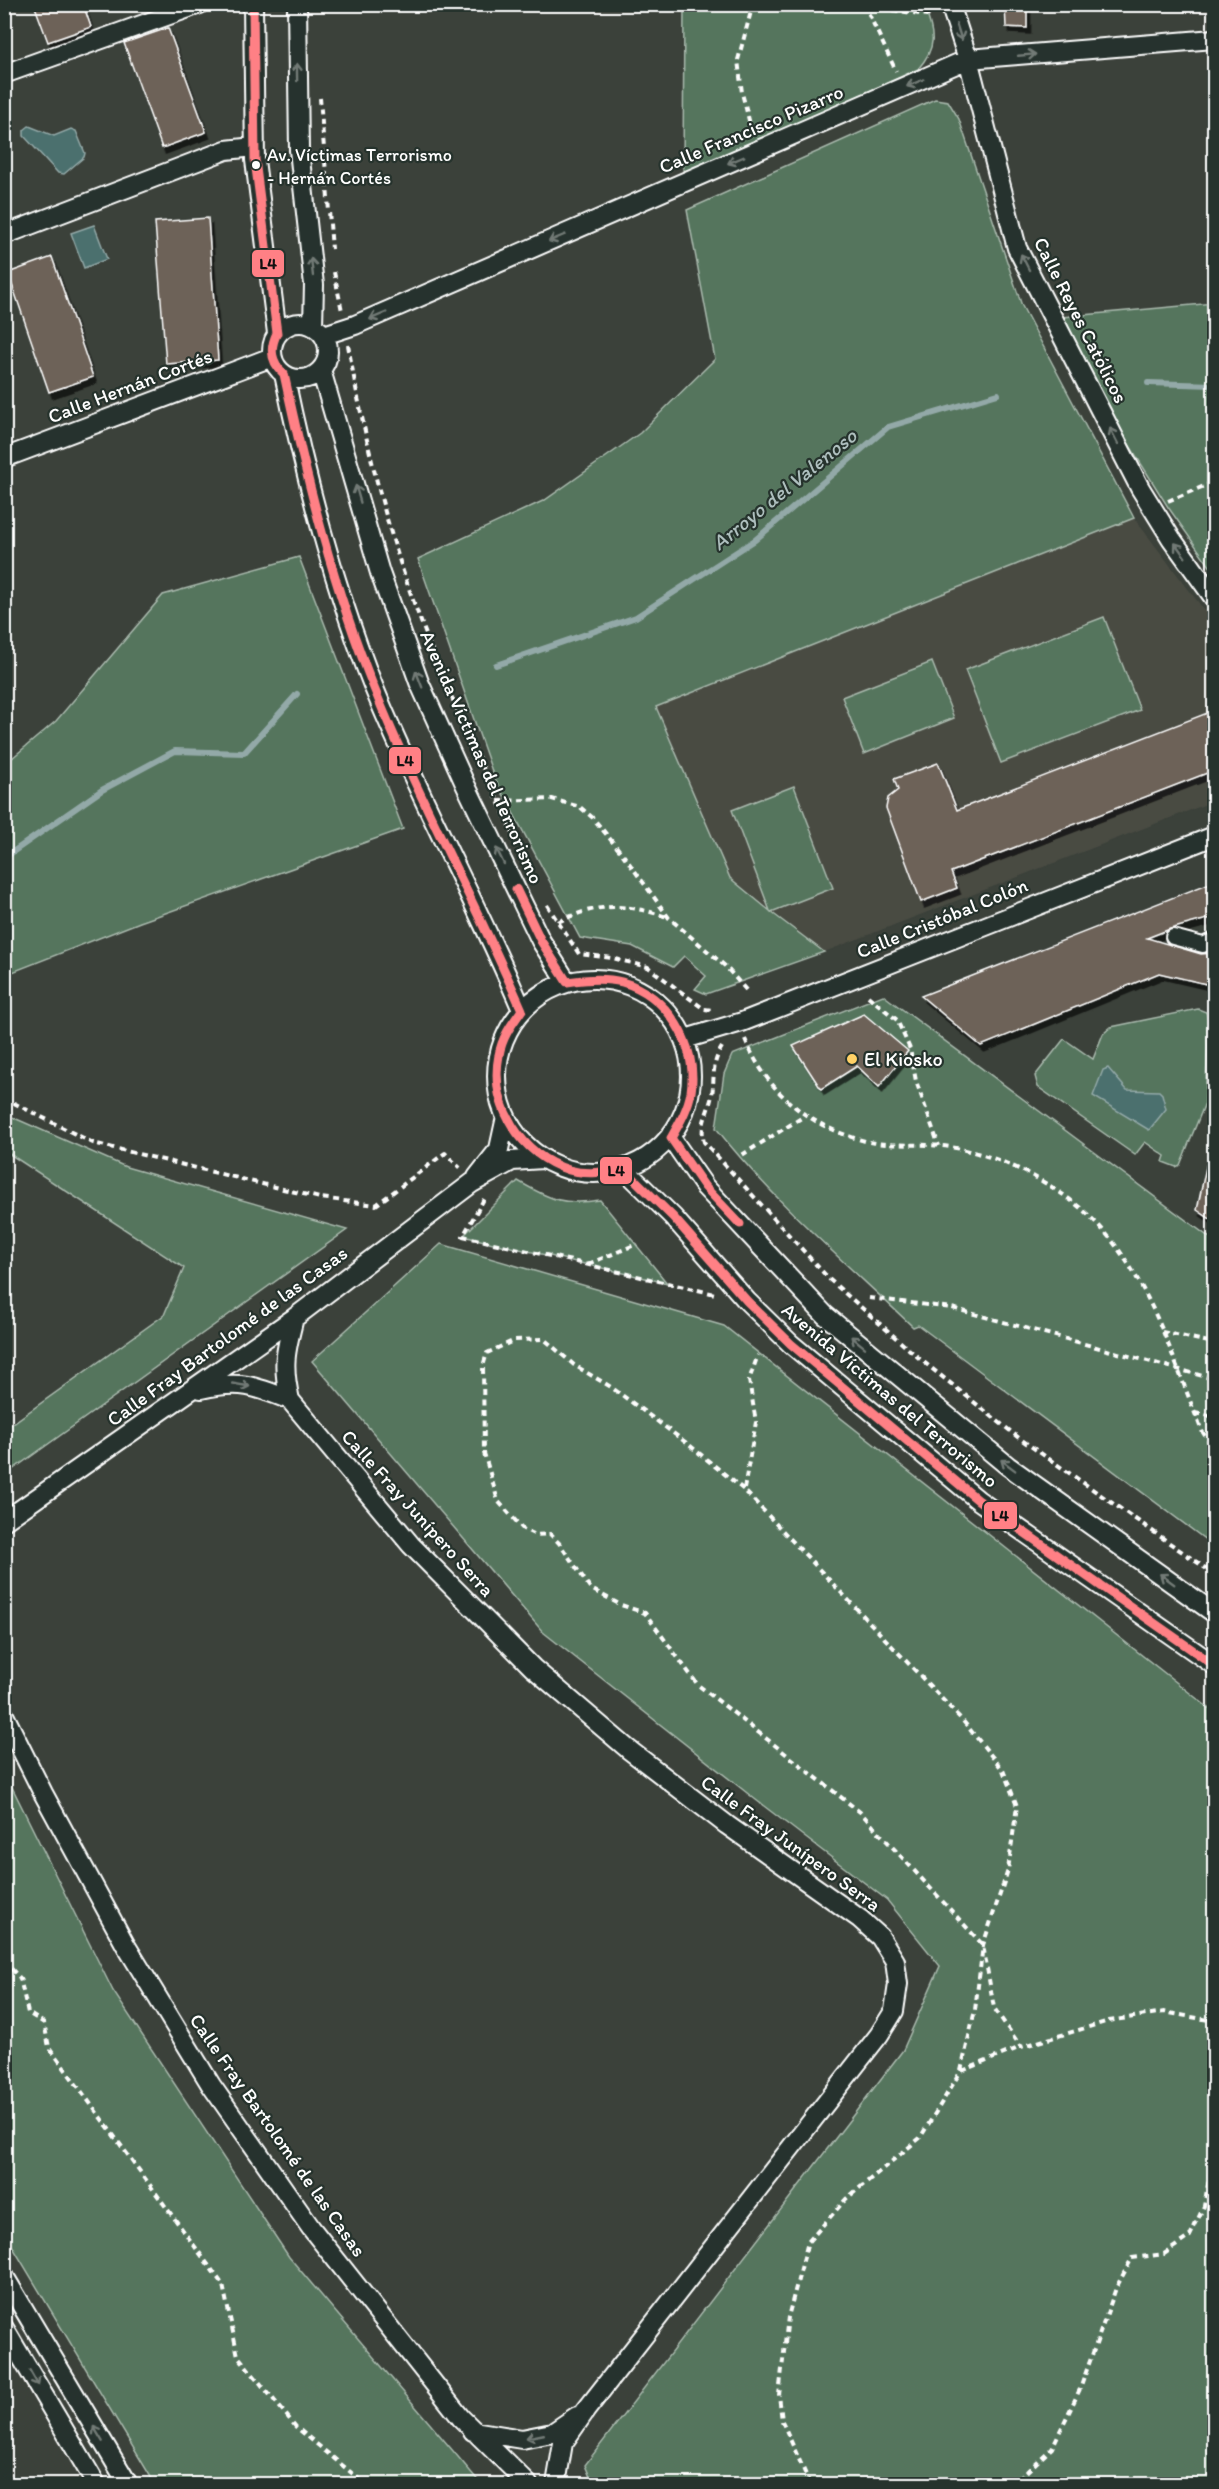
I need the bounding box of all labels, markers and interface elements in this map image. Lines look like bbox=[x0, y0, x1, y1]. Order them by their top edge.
one-way arrow bbox=[954, 22, 965, 41]
one-way arrow bbox=[1016, 49, 1036, 60]
one-way arrow bbox=[291, 63, 303, 83]
one-way arrow bbox=[906, 77, 924, 89]
street label: Calle Francisco Pizarro bbox=[655, 79, 847, 179]
place label: Av. Víctimas Terrorismo - Hernán Cortés bbox=[267, 144, 452, 189]
one-way arrow bbox=[727, 155, 745, 166]
marker: Av. Víctimas Terrorismo - Hernán Cortés bbox=[250, 159, 262, 171]
one-way arrow bbox=[548, 233, 566, 244]
street label: Calle Reyes Católicos bbox=[1029, 233, 1133, 407]
line badge: L4 bbox=[251, 249, 285, 278]
text: L4 bbox=[259, 254, 277, 273]
one-way arrow bbox=[1019, 254, 1030, 272]
one-way arrow bbox=[306, 257, 317, 277]
one-way arrow bbox=[369, 311, 387, 322]
street label: Calle Hernán Cortés bbox=[45, 344, 216, 428]
water label: Arroyo del Valenoso bbox=[707, 422, 862, 555]
one-way arrow bbox=[1108, 428, 1120, 445]
one-way arrow bbox=[352, 485, 363, 504]
one-way arrow bbox=[1174, 543, 1186, 559]
street label: Avenida Víctimas del Terrorismo bbox=[415, 627, 549, 887]
one-way arrow bbox=[412, 670, 423, 689]
line badge: L4 bbox=[388, 746, 422, 775]
text: L4 bbox=[396, 751, 414, 770]
one-way arrow bbox=[494, 848, 506, 866]
street label: Calle Cristóbal Colón bbox=[853, 873, 1031, 963]
place label: El Kiosko bbox=[864, 1047, 943, 1071]
marker: El Kiosko bbox=[845, 1052, 859, 1066]
line badge: L4 bbox=[599, 1156, 633, 1185]
text: L4 bbox=[607, 1161, 625, 1180]
street label: Calle Fray Bartolomé de las Casas bbox=[102, 1241, 352, 1431]
street label: Avenida Víctimas del Terrorismo bbox=[777, 1297, 1003, 1493]
one-way arrow bbox=[850, 1335, 866, 1348]
one-way arrow bbox=[231, 1380, 251, 1391]
street label: Calle Fray Junípero Serra bbox=[337, 1424, 499, 1602]
one-way arrow bbox=[1001, 1459, 1017, 1472]
line badge: L4 bbox=[983, 1501, 1018, 1530]
text: L4 bbox=[991, 1506, 1009, 1525]
one-way arrow bbox=[1159, 1573, 1175, 1585]
street label: Calle Fray Junípero Serra bbox=[696, 1770, 886, 1916]
street label: Calle Fray Bartolomé de las Casas bbox=[185, 2009, 371, 2261]
one-way arrow bbox=[28, 2369, 40, 2386]
one-way arrow bbox=[92, 2426, 104, 2443]
one-way arrow bbox=[525, 2431, 545, 2442]

